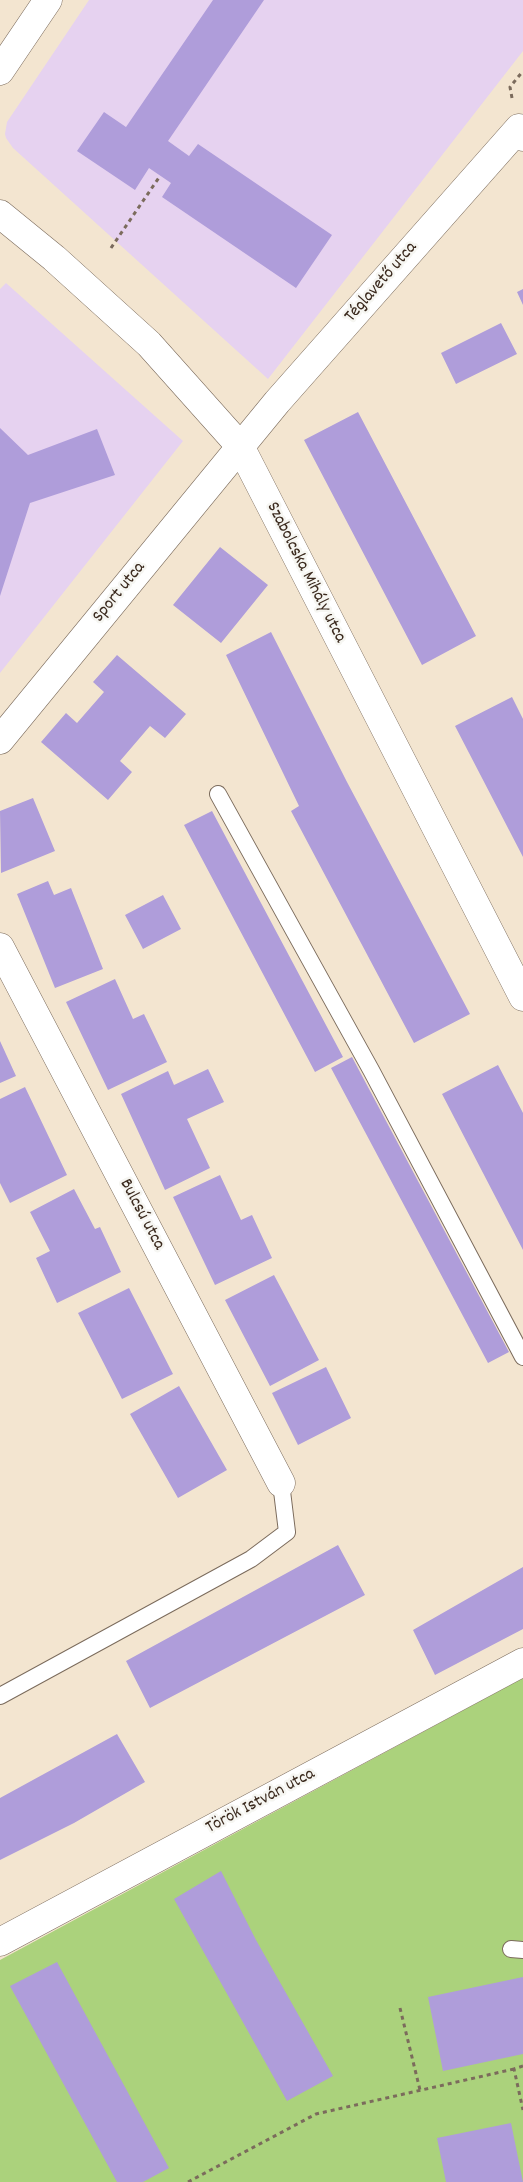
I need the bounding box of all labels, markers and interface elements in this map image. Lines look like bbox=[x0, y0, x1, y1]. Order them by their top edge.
street label: Téglavető utca bbox=[341, 238, 423, 328]
street label: Szabolcska Mihály utca bbox=[260, 499, 350, 647]
street label: Sport utca bbox=[89, 558, 151, 628]
street label: Bulcsú utca bbox=[113, 1176, 169, 1254]
street label: Török István utca bbox=[203, 1764, 319, 1840]

